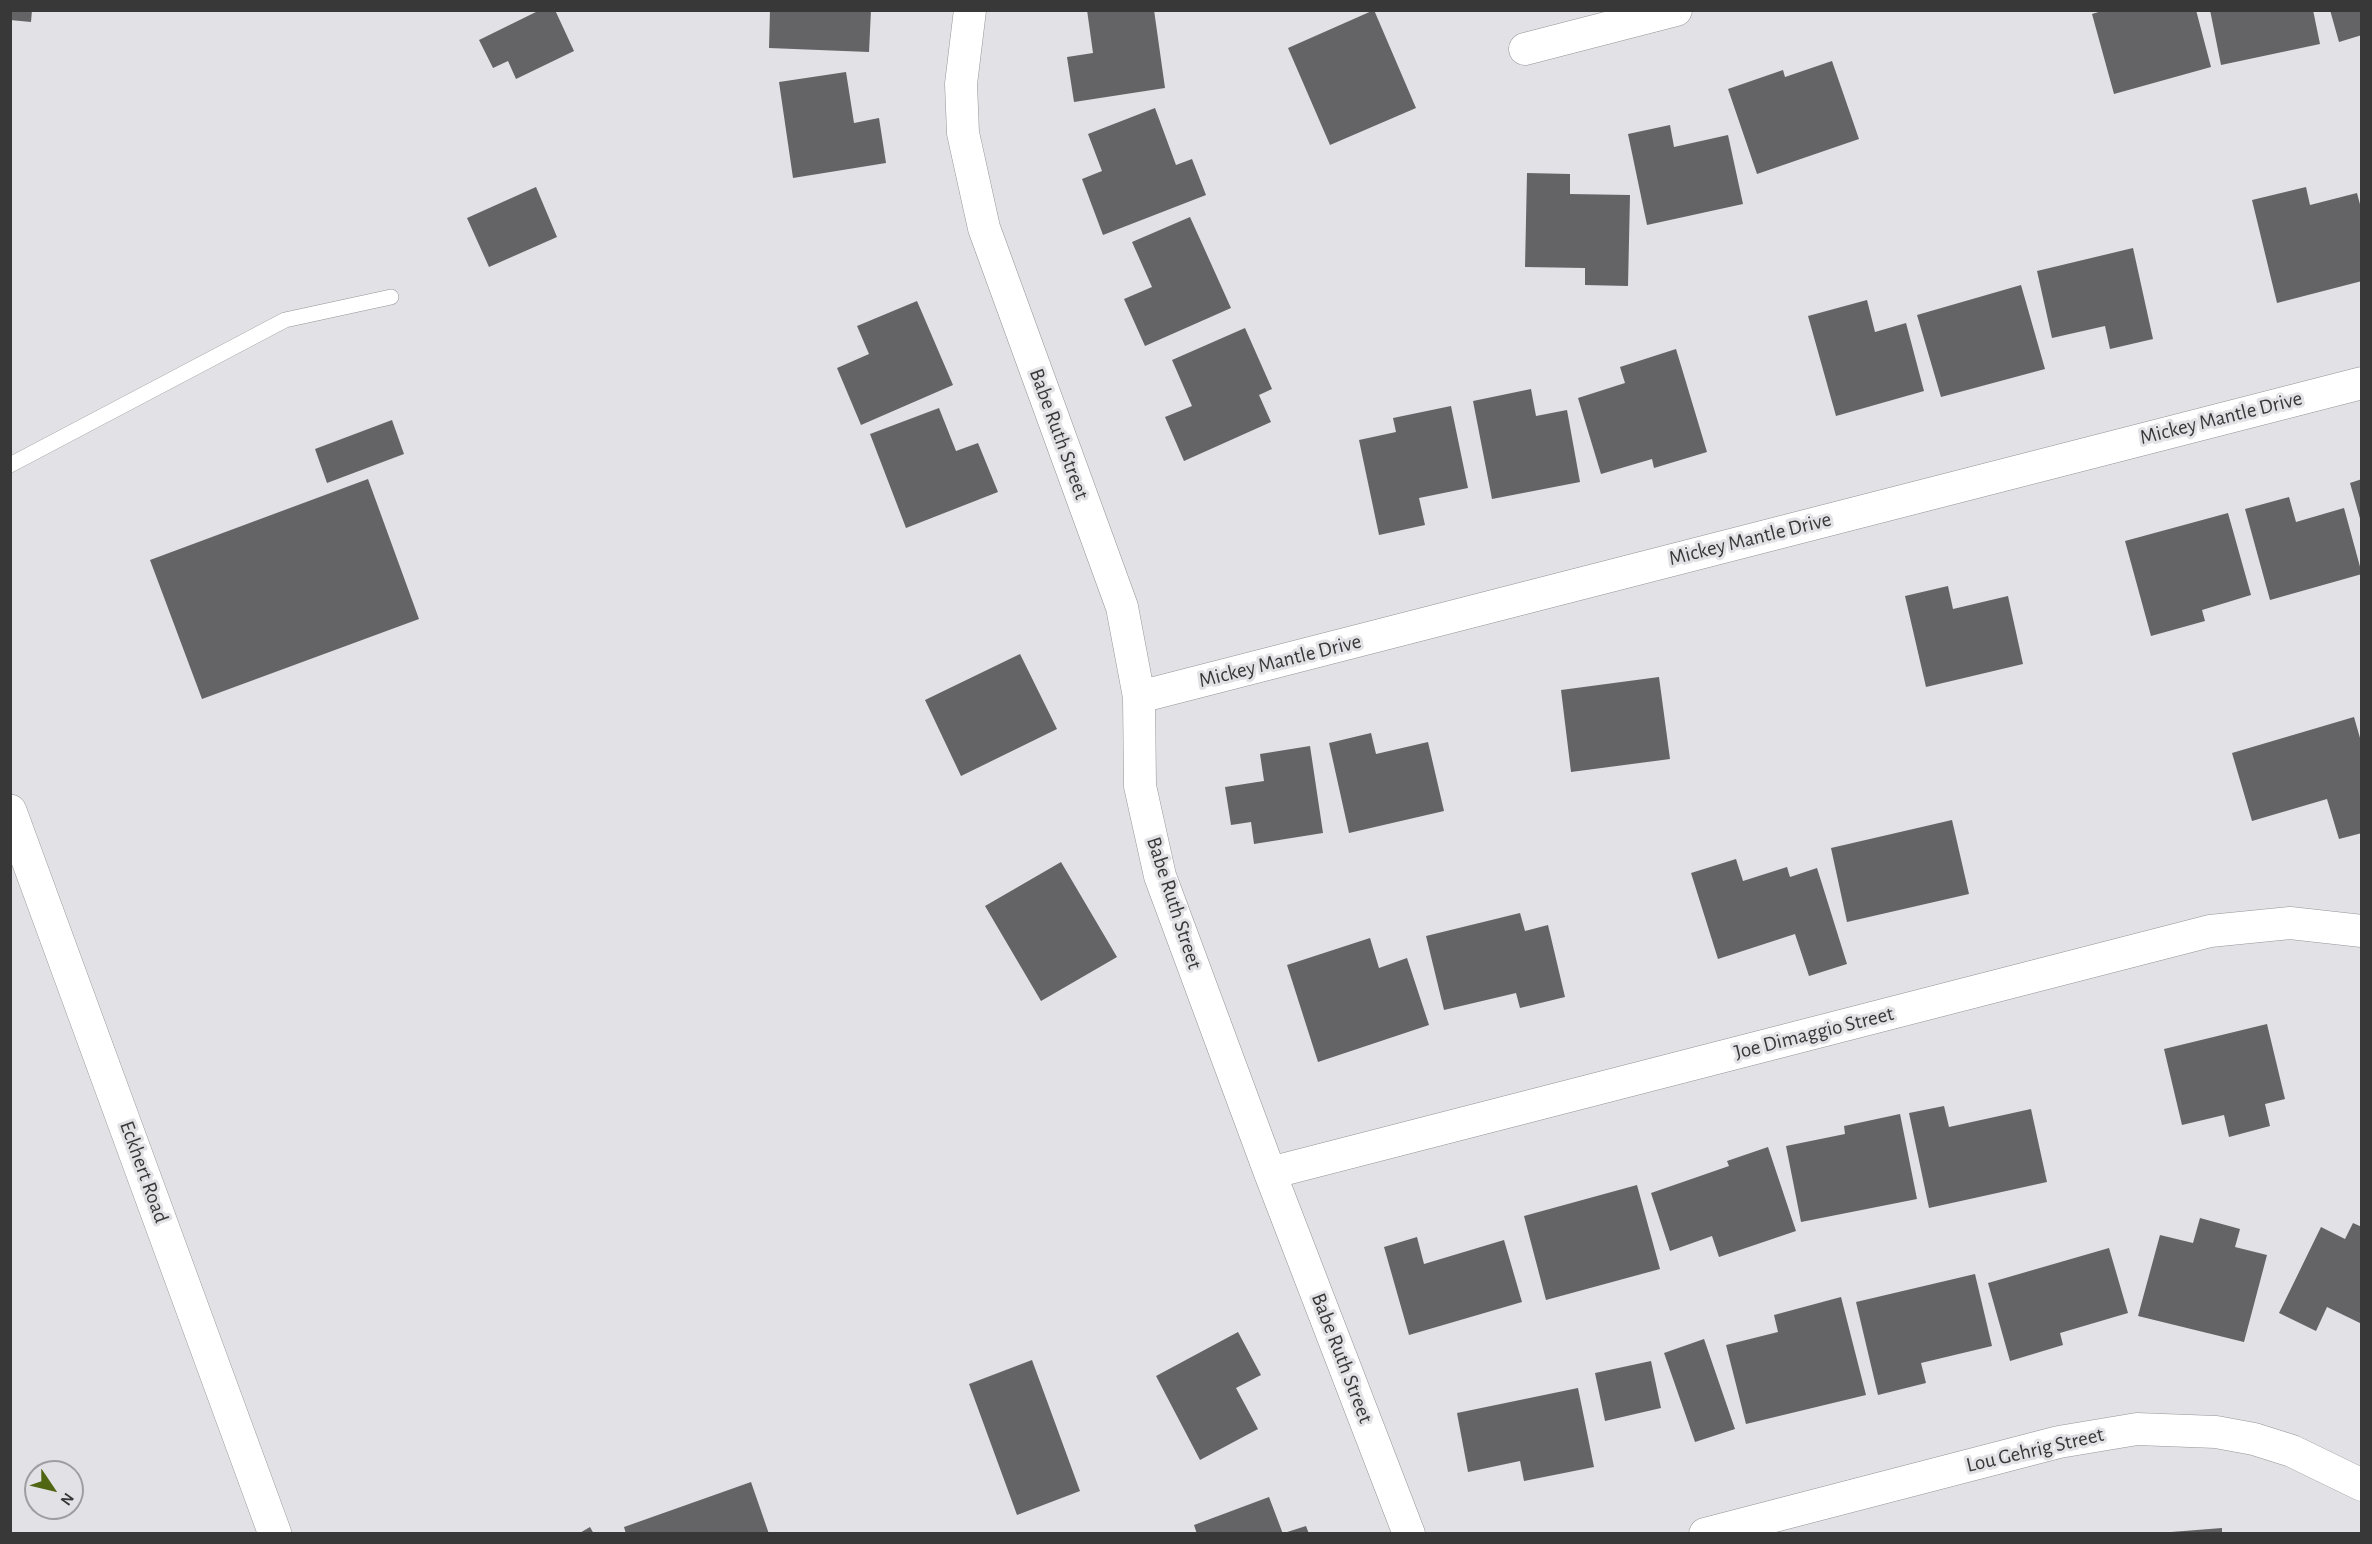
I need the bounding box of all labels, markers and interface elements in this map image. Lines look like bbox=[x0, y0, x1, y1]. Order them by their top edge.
street label: Babe Ruth Street bbox=[1024, 365, 1094, 503]
street label: Mickey Mantle Drive bbox=[2137, 386, 2305, 450]
street label: Mickey Mantle Drive bbox=[1666, 507, 1834, 571]
street label: Mickey Mantle Drive bbox=[1196, 629, 1364, 693]
street label: Babe Ruth Street bbox=[1141, 834, 1207, 972]
street label: Joe Dimaggio Street bbox=[1732, 1001, 1896, 1065]
street label: Eckhert Road bbox=[114, 1118, 174, 1226]
street label: Babe Ruth Street bbox=[1306, 1289, 1378, 1427]
street label: Lou Gehrig Street bbox=[1964, 1422, 2106, 1478]
north arrow bbox=[24, 1460, 84, 1520]
text: N bbox=[57, 1490, 77, 1508]

